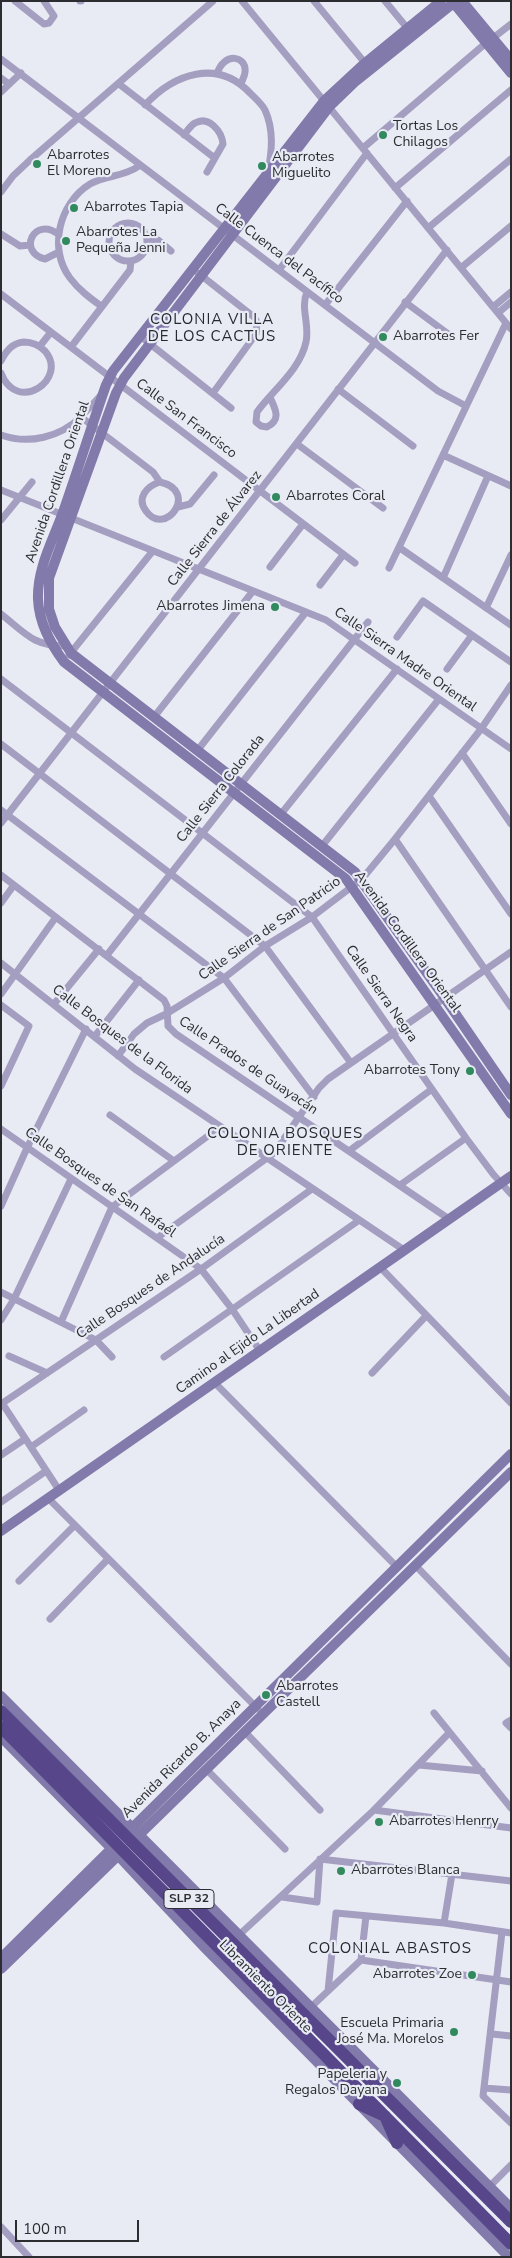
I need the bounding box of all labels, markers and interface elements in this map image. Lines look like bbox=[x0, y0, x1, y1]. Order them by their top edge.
place label: Tortas Los Chilagos bbox=[393, 119, 458, 152]
marker: Tortas Los Chilagos bbox=[377, 129, 389, 141]
place label: Abarrotes El Moreno bbox=[47, 148, 111, 180]
place label: Abarrotes Miguelito bbox=[272, 150, 334, 182]
marker: Abarrotes El Moreno bbox=[31, 158, 43, 170]
marker: Abarrotes Miguelito bbox=[256, 160, 268, 172]
place label: Abarrotes Tapia bbox=[84, 200, 184, 216]
street label: Calle Cuenca del Pacífico bbox=[211, 200, 347, 308]
marker: Abarrotes Tapia bbox=[68, 202, 80, 214]
place label: Abarrotes La Pequeña Jenni bbox=[76, 225, 166, 258]
marker: Abarrotes La Pequeña Jenni bbox=[60, 235, 72, 247]
district label: COLONIA VILLA DE LOS CACTUS bbox=[146, 311, 278, 346]
place label: Abarrotes Fer bbox=[393, 329, 479, 345]
marker: Abarrotes Fer bbox=[377, 331, 389, 343]
street label: Calle San Francisco bbox=[132, 376, 240, 462]
street label: Avenida Cordillera Oriental bbox=[22, 399, 94, 565]
street label: Calle Sierra de Álvarez bbox=[164, 468, 266, 590]
place label: Abarrotes Coral bbox=[286, 489, 385, 505]
marker: Abarrotes Coral bbox=[270, 491, 282, 503]
place label: Abarrotes Jimena bbox=[156, 599, 265, 615]
marker: Abarrotes Jimena bbox=[269, 601, 281, 613]
street label: Calle Sierra Madre Oriental bbox=[330, 604, 480, 716]
street label: Calle Sierra Colorada bbox=[174, 732, 268, 846]
street label: Avenida Cordillera Oriental bbox=[350, 868, 464, 1016]
street label: Calle Sierra de San Patricio bbox=[196, 873, 344, 985]
street label: Calle Sierra Negra bbox=[341, 942, 421, 1046]
street label: Calle Bosques de la Florida bbox=[49, 982, 195, 1098]
street label: Calle Prados de Guayacán bbox=[175, 1013, 321, 1119]
place label: Abarrotes Tony bbox=[364, 1063, 460, 1079]
marker: Abarrotes Tony bbox=[464, 1065, 476, 1077]
street label: Calle Bosques de San Rafaél bbox=[21, 1124, 179, 1242]
district label: COLONIA BOSQUES DE ORIENTE bbox=[205, 1125, 365, 1160]
street label: Calle Bosques de Andalucía bbox=[73, 1231, 229, 1343]
street label: Camino al Ejido La Libertad bbox=[173, 1286, 323, 1398]
place label: Abarrotes Castell bbox=[276, 1679, 338, 1711]
marker: Abarrotes Castell bbox=[260, 1689, 272, 1701]
street label: Avenida Ricardo B. Anaya bbox=[119, 1696, 245, 1822]
place label: Abarrotes Henrry bbox=[389, 1814, 499, 1830]
marker: Abarrotes Henrry bbox=[373, 1816, 385, 1828]
place label: Abarrotes Blanca bbox=[351, 1863, 460, 1879]
marker: Abarrotes Blanca bbox=[335, 1865, 347, 1877]
road number: SLP 32 bbox=[164, 1890, 214, 1908]
street label: Libramiento Oriente bbox=[215, 1937, 315, 2037]
district label: COLONIAL ABASTOS bbox=[306, 1940, 474, 1958]
place label: Abarrotes Zoe bbox=[373, 1967, 462, 1983]
marker: Abarrotes Zoe bbox=[466, 1969, 478, 1981]
place label: Escuela Primaria José Ma. Morelos bbox=[337, 2016, 444, 2048]
marker: Escuela Primaria José Ma. Morelos bbox=[448, 2026, 460, 2038]
place label: Papeleria y Regalos Dayana bbox=[285, 2067, 387, 2100]
marker: Papeleria y Regalos Dayana bbox=[391, 2077, 403, 2089]
scale bar bbox=[18, 2210, 141, 2242]
text: 100 m bbox=[23, 2219, 67, 2239]

